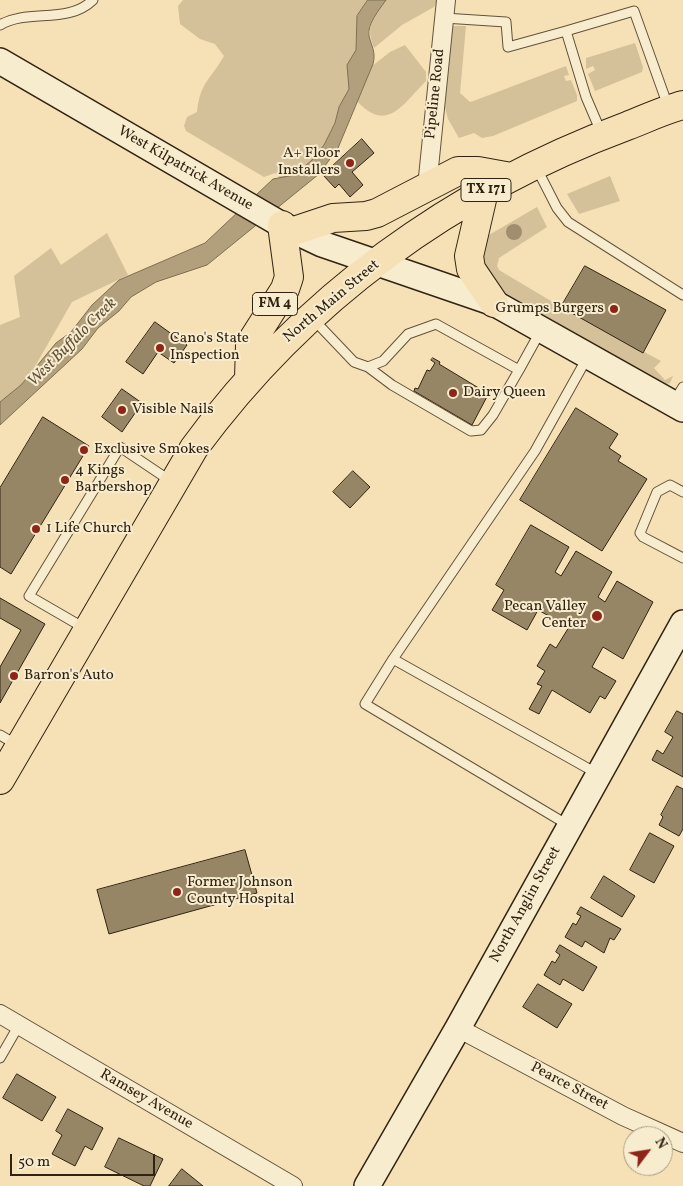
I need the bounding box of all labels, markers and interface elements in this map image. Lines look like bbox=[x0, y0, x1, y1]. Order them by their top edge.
street label: Pipeline Road bbox=[422, 48, 450, 140]
street label: West Kilpatrick Avenue bbox=[114, 123, 256, 215]
place label: A+ Floor Installers bbox=[278, 145, 340, 180]
marker: A+ Floor Installers bbox=[344, 157, 356, 169]
road number: TX 171 bbox=[461, 178, 511, 202]
street label: North Main Street bbox=[280, 257, 384, 347]
road number: FM 4 bbox=[252, 292, 298, 316]
water label: West Buffalo Creek bbox=[25, 295, 121, 391]
place label: Grumps Burgers bbox=[495, 300, 604, 318]
marker: Grumps Burgers bbox=[608, 303, 620, 315]
place label: Cano's State Inspection bbox=[170, 330, 249, 365]
marker: Cano's State Inspection bbox=[154, 342, 166, 354]
place label: Dairy Queen bbox=[463, 384, 546, 402]
marker: Dairy Queen bbox=[447, 387, 459, 399]
place label: Visible Nails bbox=[132, 401, 214, 419]
marker: Visible Nails bbox=[116, 404, 128, 416]
place label: Exclusive Smokes bbox=[94, 441, 209, 459]
marker: Exclusive Smokes bbox=[78, 444, 90, 456]
place label: 4 Kings Barbershop bbox=[75, 462, 152, 497]
marker: 4 Kings Barbershop bbox=[59, 474, 71, 486]
place label: 1 Life Church bbox=[46, 520, 132, 538]
marker: 1 Life Church bbox=[30, 523, 42, 535]
place label: Pecan Valley Center bbox=[504, 598, 586, 633]
marker: Pecan Valley Center bbox=[590, 609, 604, 623]
place label: Barron's Auto bbox=[24, 667, 114, 685]
marker: Barron's Auto bbox=[8, 670, 20, 682]
street label: North Anglin Street bbox=[487, 844, 565, 966]
place label: Former Johnson County Hospital bbox=[187, 874, 295, 909]
marker: Former Johnson County Hospital bbox=[171, 886, 183, 898]
street label: Pearce Street bbox=[527, 1059, 611, 1115]
street label: Ramsey Avenue bbox=[96, 1066, 196, 1134]
north arrow bbox=[623, 1126, 673, 1176]
text: N bbox=[650, 1134, 671, 1153]
scale bar bbox=[12, 1144, 158, 1176]
text: 50 m bbox=[18, 1152, 50, 1173]

